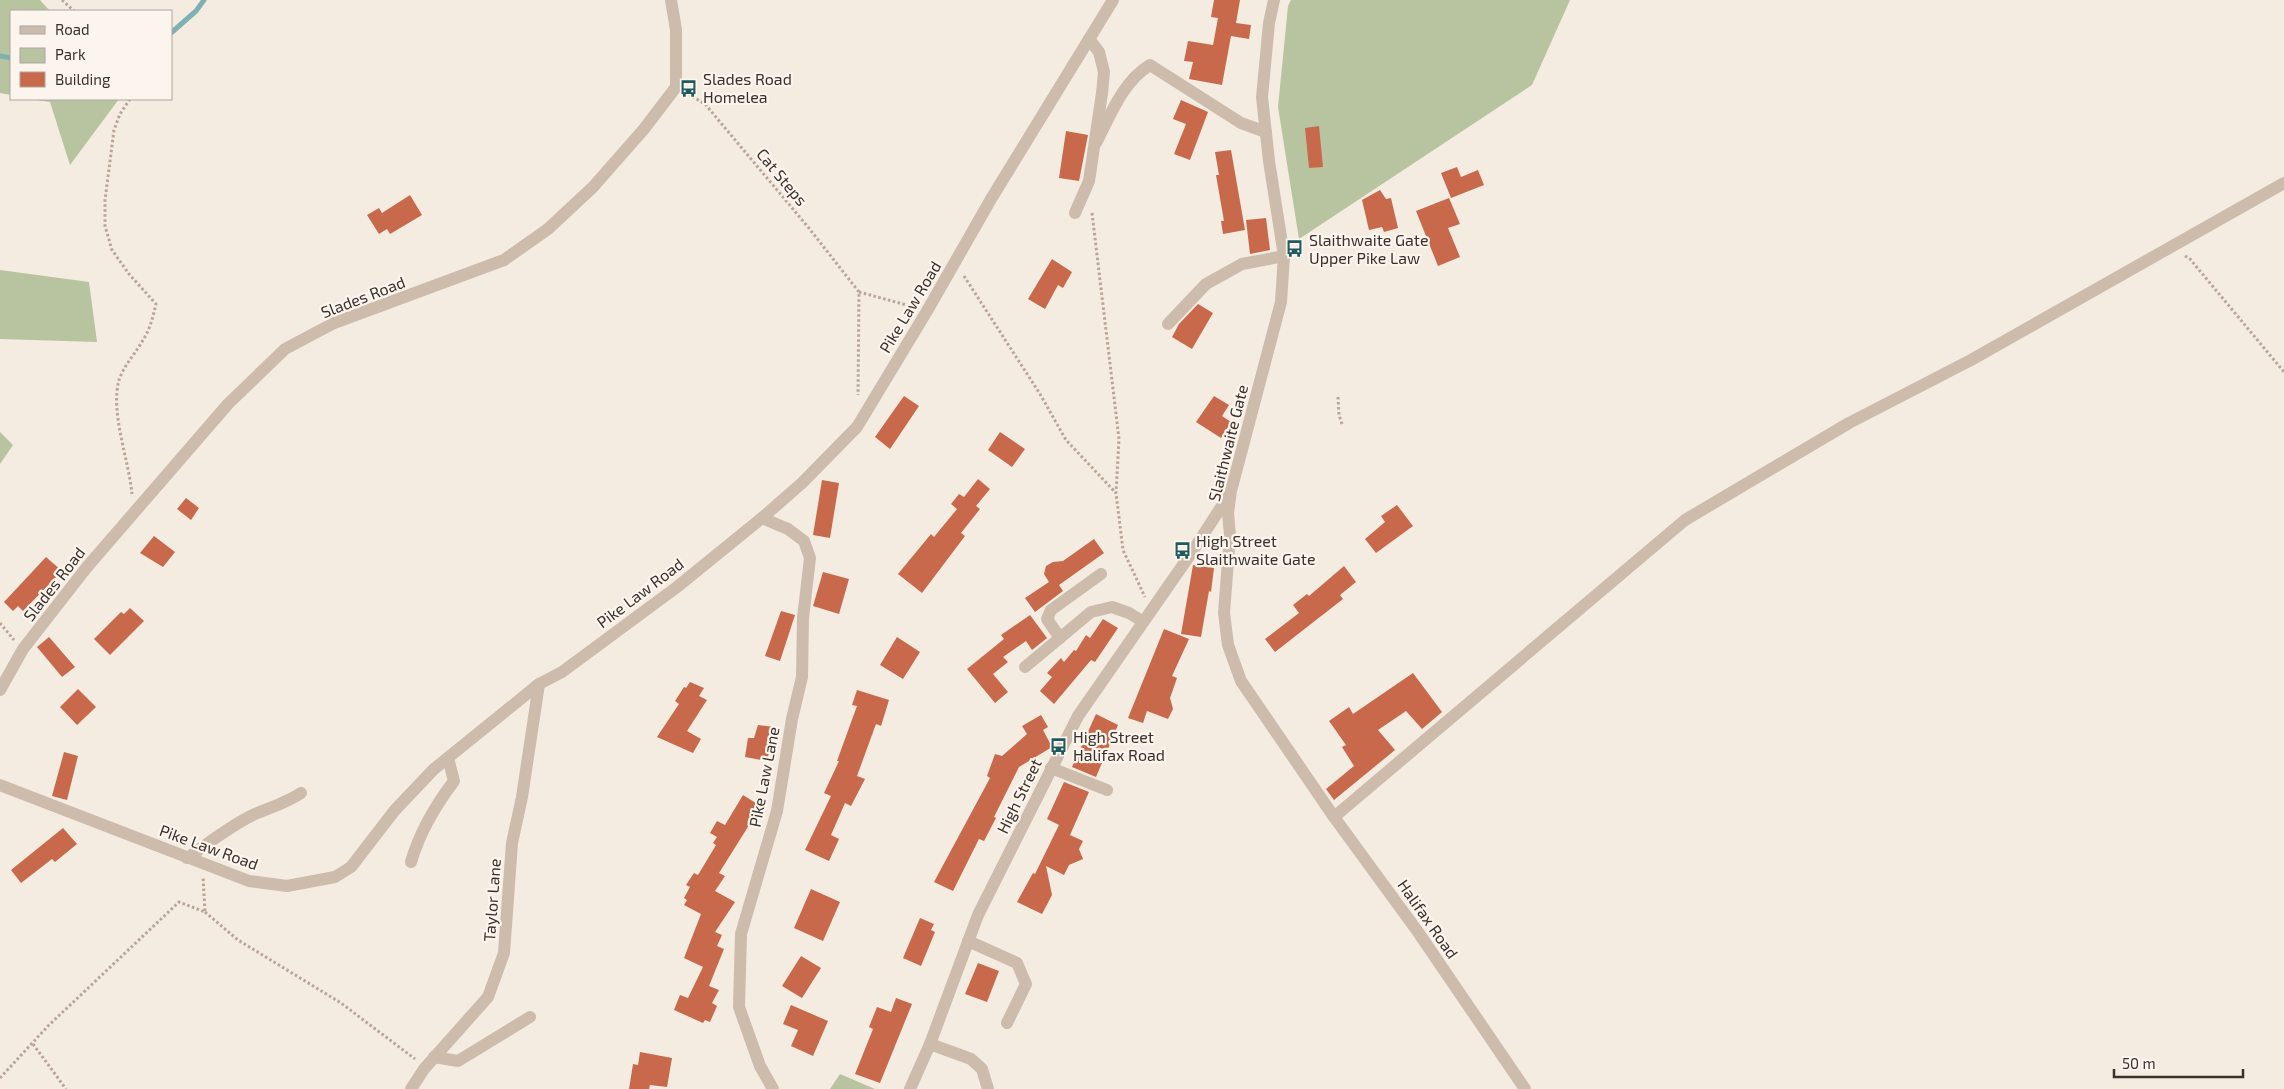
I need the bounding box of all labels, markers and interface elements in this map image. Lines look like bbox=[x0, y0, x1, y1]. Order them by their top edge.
legend bbox=[10, 10, 172, 100]
text: Road bbox=[55, 20, 90, 38]
text: Park bbox=[55, 45, 86, 63]
place label: Slades Road Homelea bbox=[703, 69, 792, 106]
text: Building bbox=[55, 70, 111, 88]
bus stop icon: Slades Road Homelea bbox=[679, 78, 699, 98]
street label: Cat Steps bbox=[753, 144, 812, 209]
place label: Slaithwaite Gate Upper Pike Law bbox=[1309, 230, 1429, 267]
bus stop icon: Slaithwaite Gate Upper Pike Law bbox=[1285, 239, 1305, 259]
street label: Pike Law Road bbox=[875, 257, 944, 356]
street label: Slades Road bbox=[318, 272, 408, 321]
street label: Slaithwaite Gate bbox=[1204, 383, 1251, 503]
place label: High Street Slaithwaite Gate bbox=[1196, 531, 1316, 568]
bus stop icon: High Street Slaithwaite Gate bbox=[1172, 540, 1192, 560]
street label: Slades Road bbox=[19, 543, 88, 625]
street label: Pike Law Road bbox=[593, 554, 687, 631]
street label: Pike Law Lane bbox=[744, 725, 783, 829]
place label: High Street Halifax Road bbox=[1073, 727, 1165, 764]
bus stop icon: High Street Halifax Road bbox=[1049, 736, 1069, 756]
street label: High Street bbox=[992, 755, 1045, 836]
street label: Pike Law Road bbox=[157, 820, 261, 873]
street label: Taylor Lane bbox=[479, 858, 504, 942]
street label: Halifax Road bbox=[1394, 876, 1463, 962]
scale bar bbox=[2114, 1046, 2243, 1078]
text: 50 m bbox=[2122, 1054, 2156, 1072]

